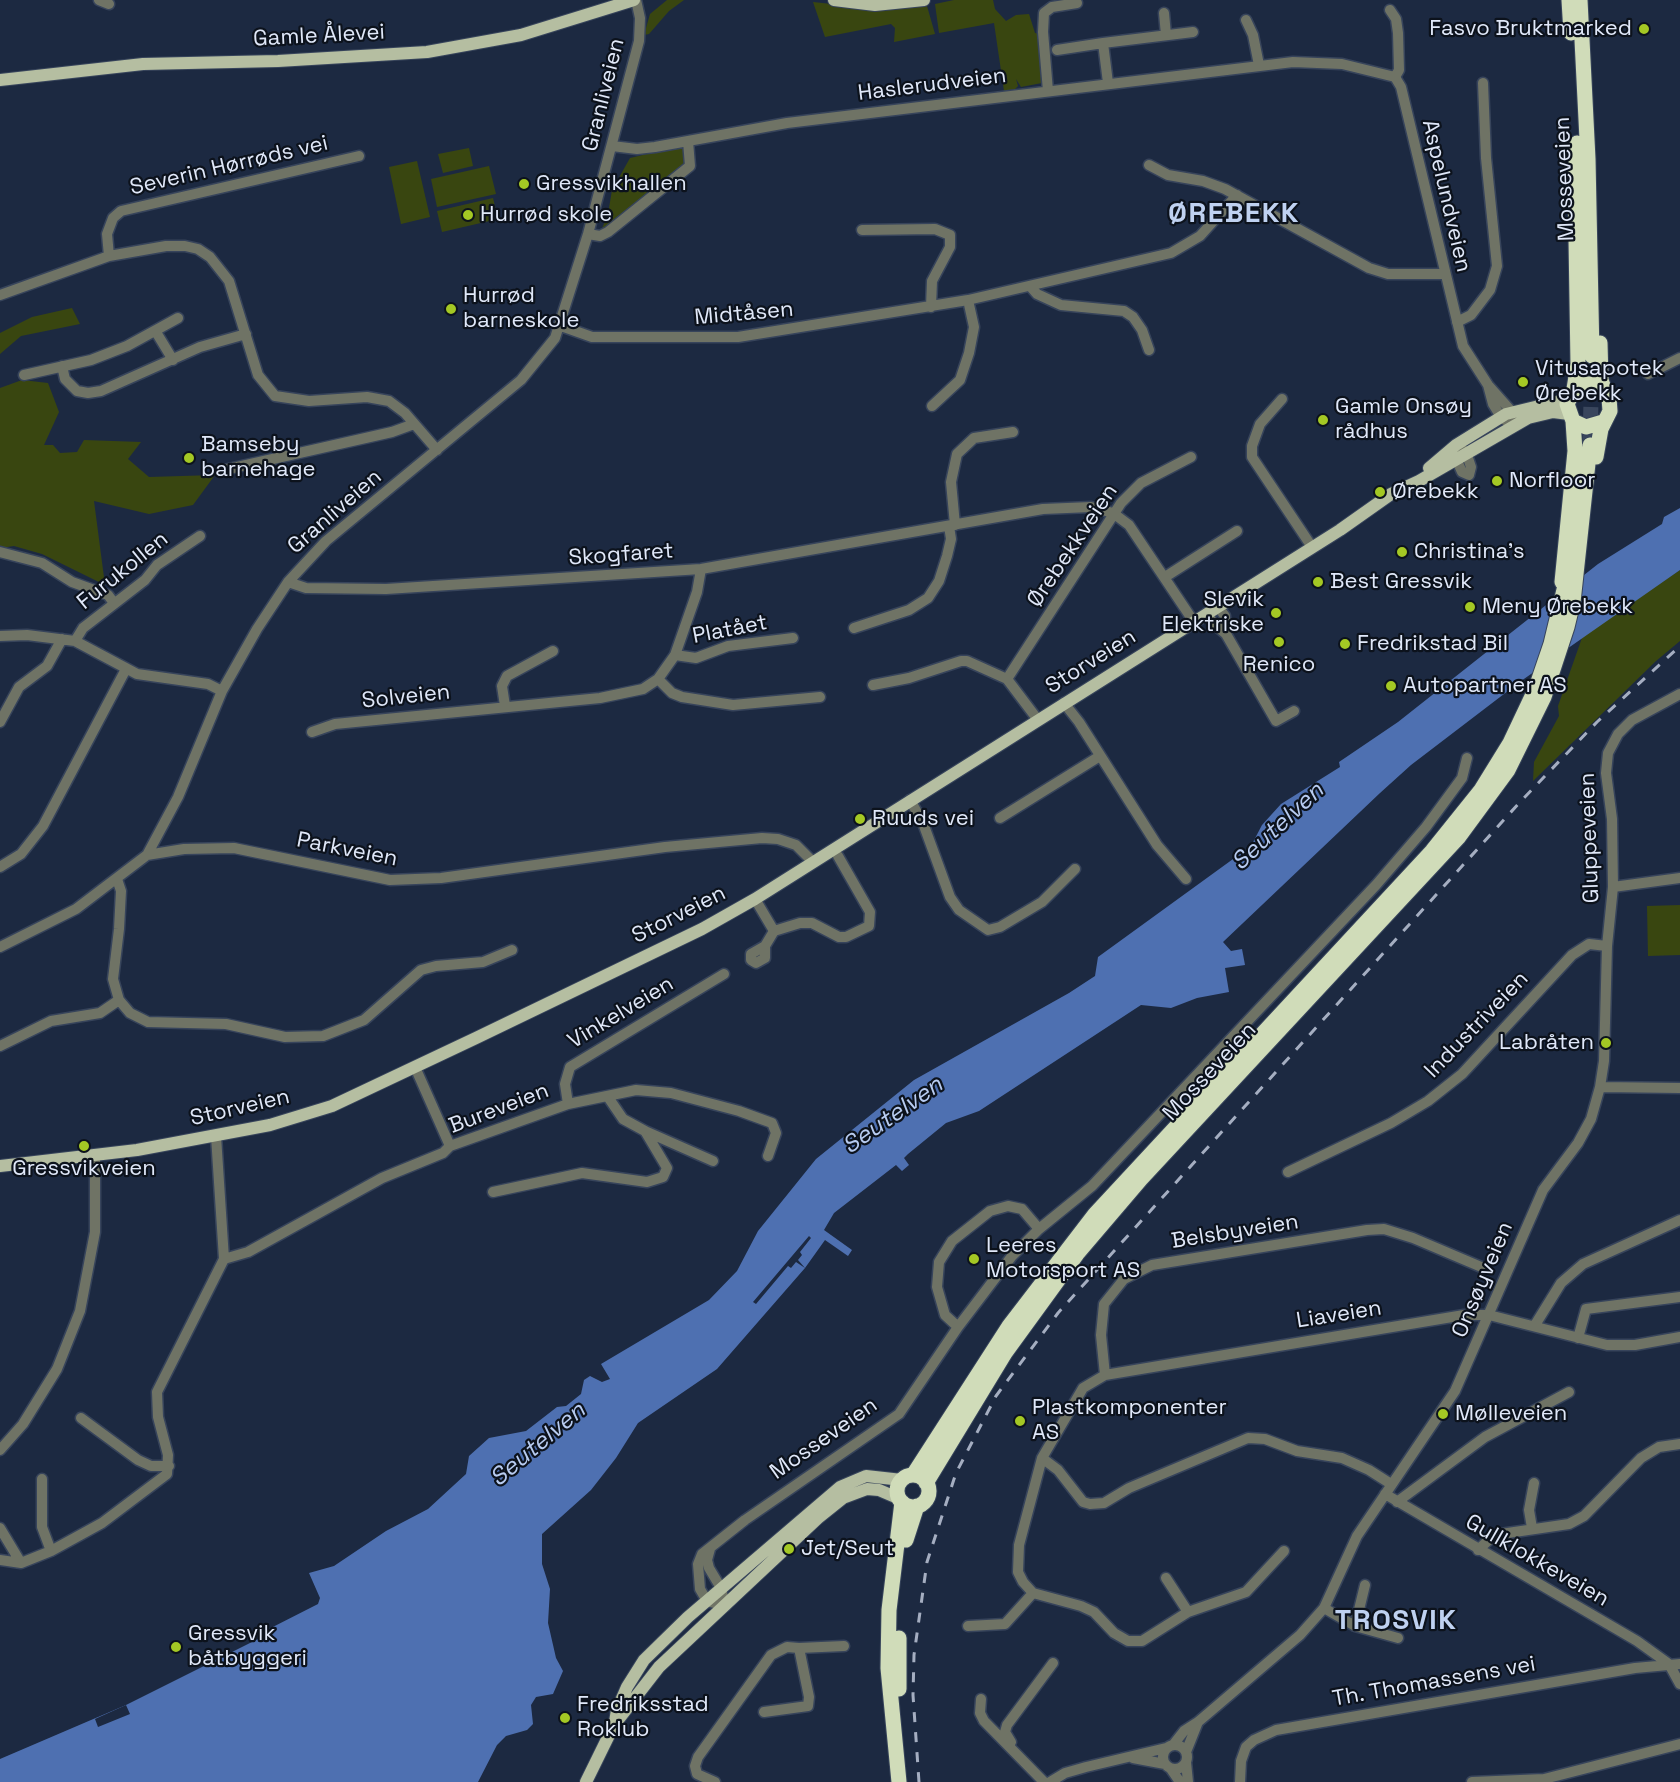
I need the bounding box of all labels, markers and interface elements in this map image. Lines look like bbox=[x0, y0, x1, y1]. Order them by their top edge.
place label: Fasvo Bruktmarked bbox=[1429, 16, 1632, 42]
street label: Gamle Ålevei bbox=[252, 19, 386, 53]
marker: Fasvo Bruktmarked bbox=[1637, 22, 1651, 36]
street label: Granliveien bbox=[577, 36, 631, 154]
street label: Haslerudveien bbox=[856, 63, 1008, 107]
street label: Mosseveien bbox=[1550, 116, 1580, 242]
street label: Aspelundveien bbox=[1416, 117, 1476, 275]
street label: Severin Hørrøds vei bbox=[127, 130, 331, 202]
place label: Gressvikhallen bbox=[536, 171, 687, 197]
marker: Gressvikhallen bbox=[517, 177, 531, 191]
district label: ØREBEKK bbox=[1168, 197, 1300, 231]
place label: Hurrød skole bbox=[480, 202, 612, 228]
marker: Hurrød skole bbox=[461, 208, 475, 222]
place label: Hurrød barneskole bbox=[463, 283, 579, 334]
street label: Midtåsen bbox=[693, 297, 795, 331]
marker: Hurrød barneskole bbox=[444, 302, 458, 316]
place label: Vitusapotek Ørebekk bbox=[1535, 356, 1664, 408]
marker: Vitusapotek Ørebekk bbox=[1516, 375, 1530, 389]
place label: Gamle Onsøy rådhus bbox=[1335, 394, 1472, 446]
marker: Gamle Onsøy rådhus bbox=[1316, 413, 1330, 427]
place label: Bamseby barnehage bbox=[201, 432, 316, 484]
marker: Bamseby barnehage bbox=[182, 451, 196, 465]
street label: Granliveien bbox=[283, 464, 387, 560]
place label: Norfloor bbox=[1509, 468, 1596, 494]
marker: Norfloor bbox=[1490, 474, 1504, 488]
street label: Ørebekkveien bbox=[1022, 479, 1124, 613]
place label: Ørebekk bbox=[1392, 479, 1479, 505]
marker: Ørebekk bbox=[1373, 485, 1387, 499]
street label: Furukollen bbox=[72, 526, 174, 616]
street label: Skogfaret bbox=[568, 538, 674, 572]
place label: Christina's bbox=[1414, 539, 1525, 565]
marker: Christina's bbox=[1395, 545, 1409, 559]
place label: Best Gressvik bbox=[1330, 569, 1472, 595]
marker: Best Gressvik bbox=[1311, 575, 1325, 589]
place label: Slevik Elektriske bbox=[1162, 587, 1264, 638]
place label: Meny Ørebekk bbox=[1482, 594, 1633, 620]
marker: Meny Ørebekk bbox=[1463, 600, 1477, 614]
marker: Slevik Elektriske bbox=[1269, 606, 1283, 620]
street label: Platået bbox=[690, 610, 770, 650]
street label: Storveien bbox=[1041, 624, 1141, 700]
place label: Fredrikstad Bil bbox=[1357, 631, 1508, 657]
marker: Renico bbox=[1272, 635, 1286, 649]
marker: Fredrikstad Bil bbox=[1338, 637, 1352, 651]
place label: Renico bbox=[1243, 652, 1315, 678]
place label: Autopartner AS bbox=[1403, 673, 1567, 699]
street label: Solveien bbox=[360, 679, 452, 715]
marker: Autopartner AS bbox=[1384, 679, 1398, 693]
street label: Gluppeveien bbox=[1575, 772, 1605, 904]
water label: Seutelven bbox=[1226, 777, 1330, 877]
place label: Ruuds vei bbox=[872, 806, 974, 832]
marker: Ruuds vei bbox=[853, 812, 867, 826]
street label: Parkveien bbox=[294, 827, 400, 873]
street label: Storveien bbox=[628, 880, 730, 950]
street label: Industriveien bbox=[1420, 966, 1534, 1084]
street label: Vinkelveien bbox=[563, 971, 679, 1055]
street label: Mosseveien bbox=[1158, 1017, 1262, 1127]
place label: Labråten bbox=[1499, 1030, 1594, 1056]
marker: Labråten bbox=[1599, 1036, 1613, 1050]
water label: Seutelven bbox=[837, 1071, 949, 1161]
street label: Bureveien bbox=[445, 1078, 553, 1140]
street label: Storveien bbox=[188, 1084, 292, 1132]
marker: Gressvikveien bbox=[77, 1139, 91, 1153]
place label: Gressvikveien bbox=[12, 1156, 156, 1182]
street label: Belsbyveien bbox=[1169, 1209, 1301, 1255]
street label: Onsøyveien bbox=[1447, 1218, 1519, 1342]
place label: Leeres Motorsport AS bbox=[986, 1233, 1140, 1284]
marker: Leeres Motorsport AS bbox=[967, 1252, 981, 1266]
street label: Liaveien bbox=[1295, 1295, 1383, 1335]
street label: Mosseveien bbox=[765, 1392, 883, 1486]
place label: Plastkomponenter AS bbox=[1032, 1395, 1227, 1446]
water label: Seutelven bbox=[484, 1397, 592, 1493]
place label: Mølleveien bbox=[1455, 1401, 1567, 1427]
marker: Mølleveien bbox=[1436, 1407, 1450, 1421]
marker: Plastkomponenter AS bbox=[1013, 1414, 1027, 1428]
street label: Gullklokkeveien bbox=[1460, 1509, 1614, 1613]
place label: Jet/Seut bbox=[801, 1536, 894, 1562]
marker: Jet/Seut bbox=[782, 1542, 796, 1556]
district label: TROSVIK bbox=[1335, 1604, 1457, 1638]
place label: Gressvik båtbyggeri bbox=[188, 1621, 307, 1672]
marker: Gressvik båtbyggeri bbox=[169, 1640, 183, 1654]
street label: Th. Thomassens vei bbox=[1330, 1651, 1538, 1713]
place label: Fredriksstad Roklub bbox=[577, 1692, 709, 1744]
marker: Fredriksstad Roklub bbox=[558, 1711, 572, 1725]

